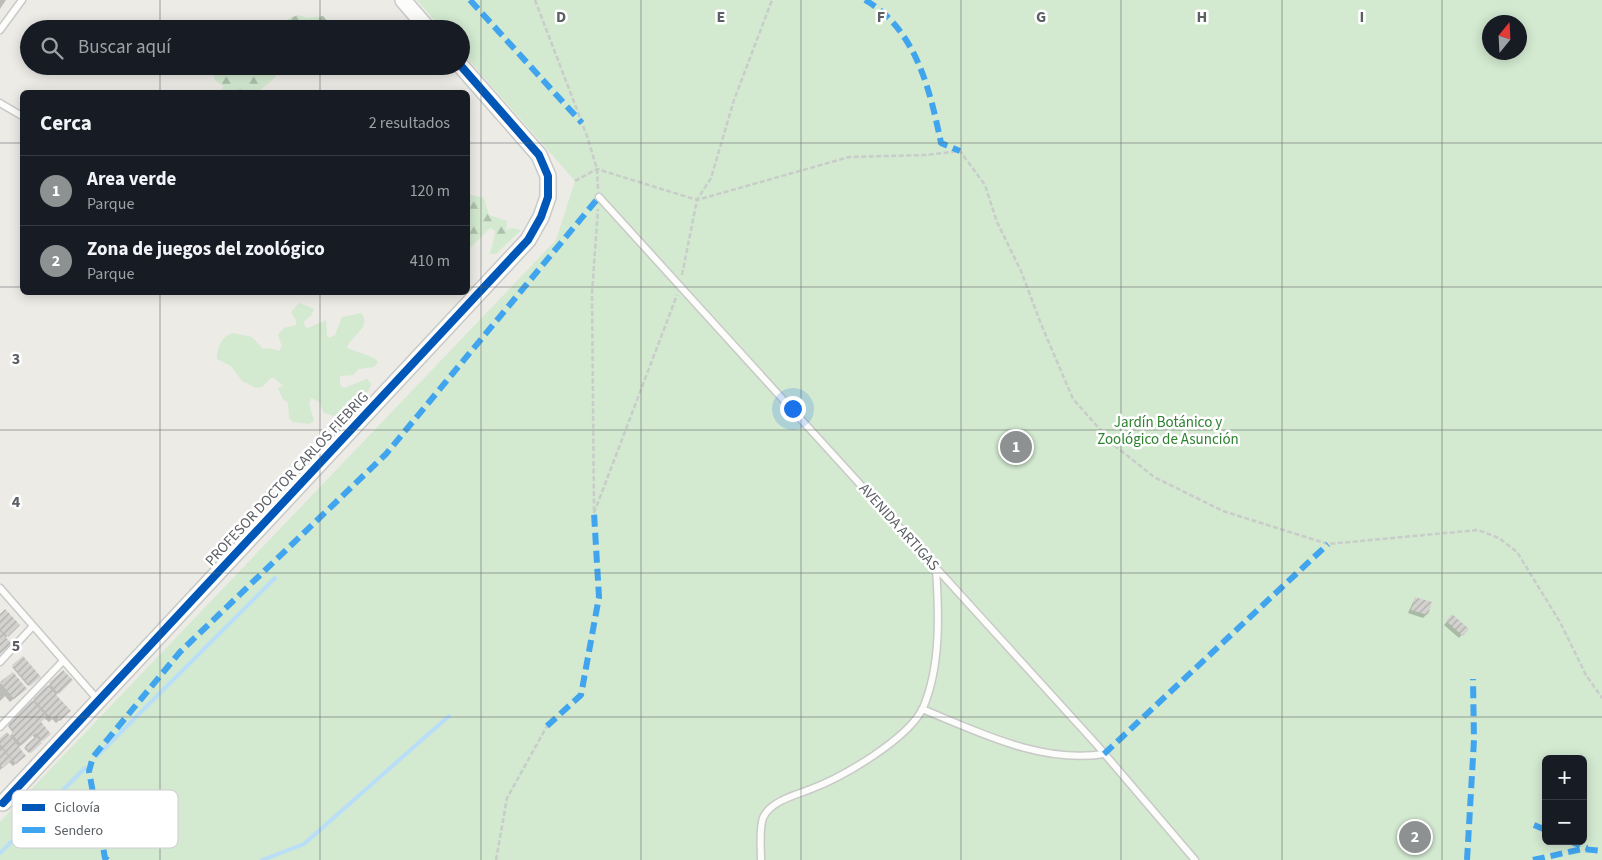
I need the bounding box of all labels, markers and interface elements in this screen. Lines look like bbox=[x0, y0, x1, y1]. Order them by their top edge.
text: D bbox=[556, 6, 566, 28]
text: E bbox=[717, 6, 725, 28]
text: F bbox=[877, 6, 885, 28]
text: G bbox=[1036, 6, 1046, 28]
text: H bbox=[1197, 6, 1207, 28]
text: I bbox=[1360, 6, 1364, 28]
north arrow bbox=[1482, 15, 1527, 60]
search box bbox=[20, 20, 470, 75]
icon: search bbox=[38, 34, 66, 62]
text: Buscar aquí bbox=[78, 34, 171, 61]
text: Cerca bbox=[40, 108, 92, 138]
text: 2 resultados bbox=[369, 112, 450, 134]
text: Area verde bbox=[87, 166, 176, 193]
text: 1 bbox=[52, 180, 60, 202]
text: 120 m bbox=[410, 180, 450, 202]
text: Parque bbox=[87, 193, 134, 215]
text: Zona de juegos del zoológico bbox=[87, 236, 325, 263]
text: 2 bbox=[52, 250, 60, 272]
text: 410 m bbox=[410, 250, 450, 272]
text: Parque bbox=[87, 263, 134, 285]
text: 3 bbox=[12, 348, 20, 370]
street label: PROFESOR DOCTOR CARLOS FIEBRIG bbox=[200, 387, 374, 571]
your location bbox=[780, 396, 806, 422]
park label: Jardín Botánico y Zoológico de Asunción bbox=[1097, 412, 1239, 450]
pin: 1 bbox=[1000, 428, 1032, 466]
street label: AVENIDA ARTIGAS bbox=[854, 479, 944, 575]
text: 4 bbox=[12, 491, 21, 513]
text: 5 bbox=[12, 635, 20, 657]
map controls bbox=[1542, 755, 1587, 845]
button: + bbox=[1542, 755, 1587, 800]
legend bbox=[12, 790, 178, 848]
text: Ciclovía bbox=[54, 798, 100, 818]
button: − bbox=[1542, 800, 1587, 845]
pin: 2 bbox=[1399, 818, 1431, 856]
text: Sendero bbox=[54, 821, 103, 841]

